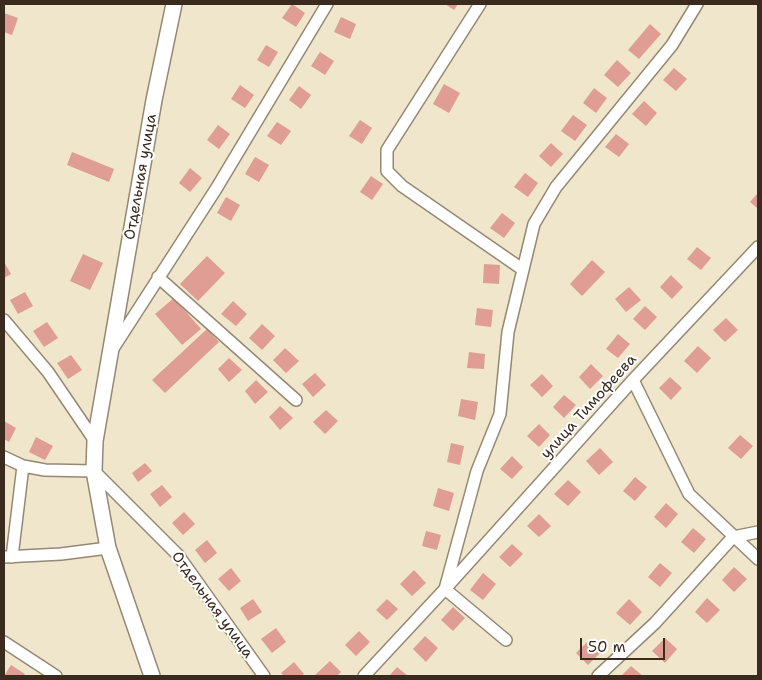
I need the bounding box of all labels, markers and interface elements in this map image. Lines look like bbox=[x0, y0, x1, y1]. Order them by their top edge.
street label: Отдельная улица bbox=[121, 113, 161, 241]
street label: улица Тимофеева bbox=[537, 351, 641, 463]
street label: Отдельная улица bbox=[167, 548, 257, 662]
scale bar bbox=[582, 628, 667, 660]
text: 50 m bbox=[588, 637, 626, 657]

